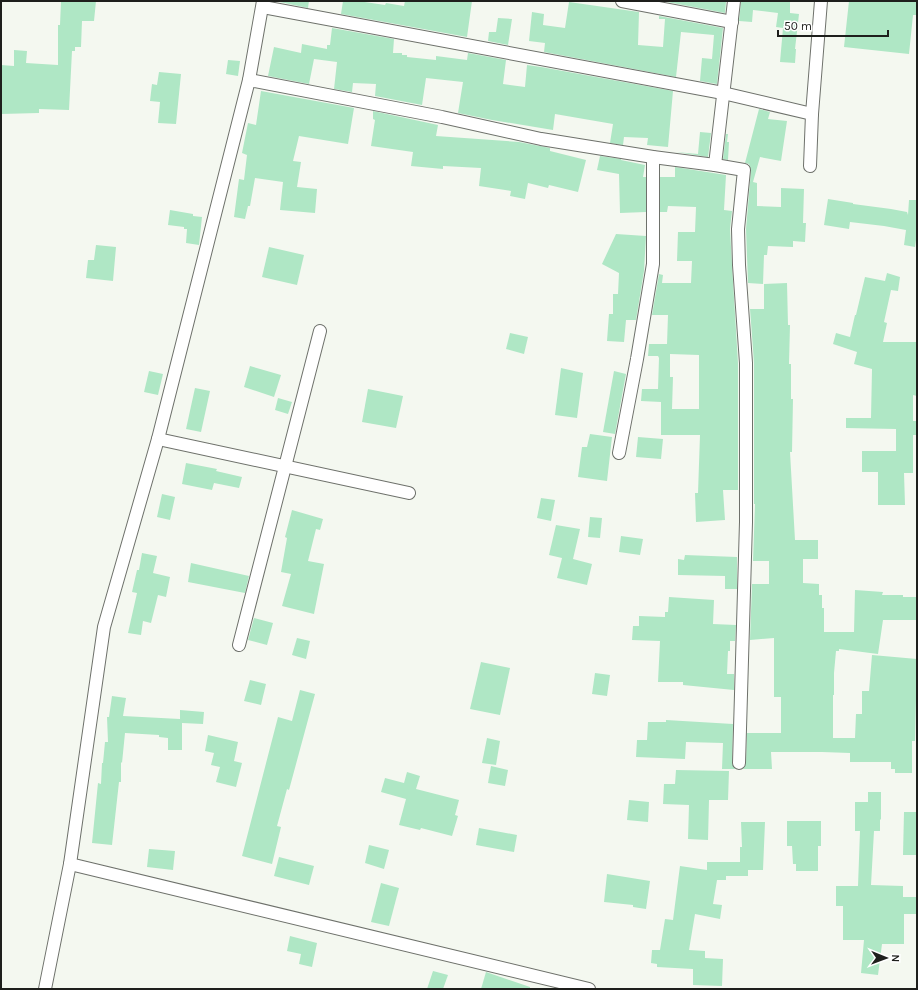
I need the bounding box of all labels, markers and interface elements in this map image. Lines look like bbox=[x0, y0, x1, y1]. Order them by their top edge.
scale bar bbox=[778, 12, 888, 38]
text: 50 m bbox=[784, 19, 812, 33]
north arrow bbox=[866, 938, 906, 978]
text: N bbox=[889, 954, 902, 962]

